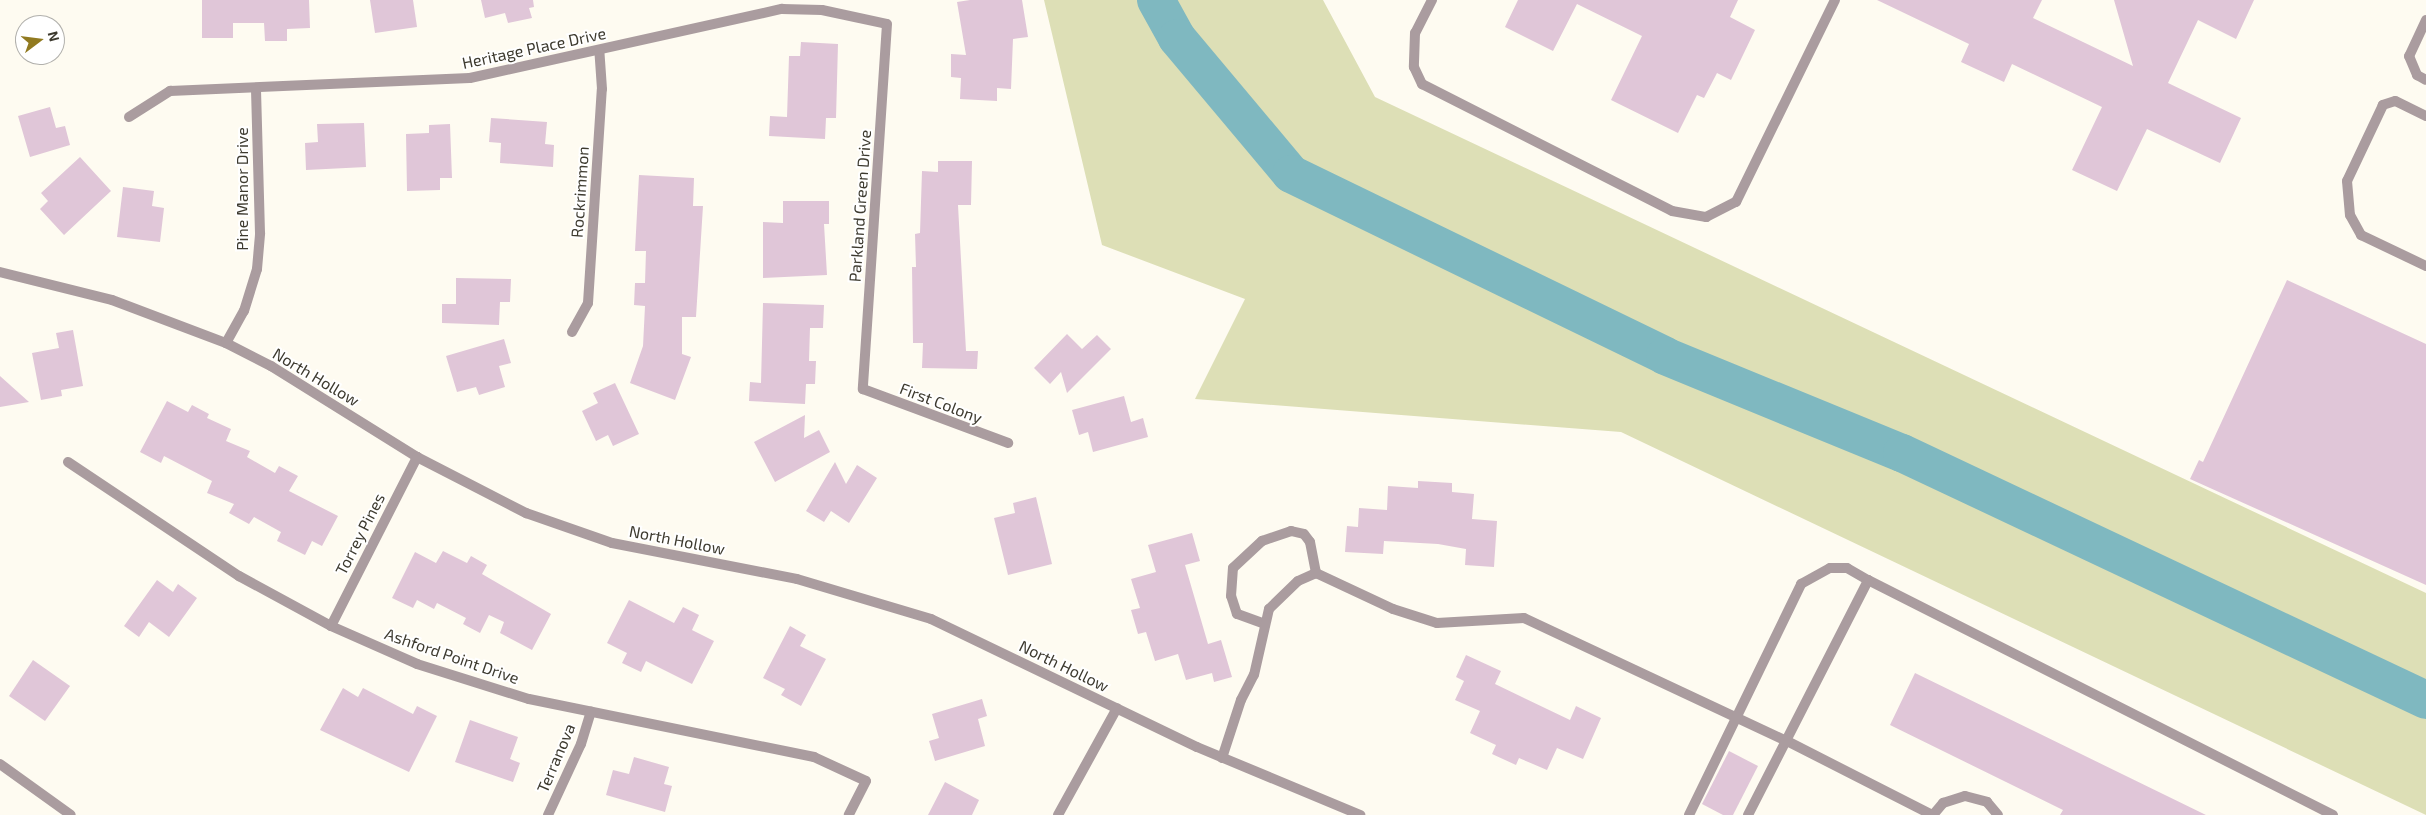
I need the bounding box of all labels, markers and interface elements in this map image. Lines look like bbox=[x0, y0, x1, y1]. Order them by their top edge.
north arrow bbox=[15, 15, 65, 65]
street label: Heritage Place Drive bbox=[460, 23, 608, 73]
text: N bbox=[44, 29, 64, 43]
street label: Pine Manor Drive bbox=[232, 127, 252, 251]
street label: Parkland Green Drive bbox=[845, 129, 875, 283]
street label: Rockrimmon bbox=[567, 146, 593, 238]
street label: North Hollow bbox=[269, 344, 363, 410]
street label: First Colony bbox=[897, 379, 985, 427]
street label: Torrey Pines bbox=[331, 490, 389, 578]
street label: North Hollow bbox=[627, 521, 727, 559]
street label: Ashford Point Drive bbox=[382, 624, 522, 688]
street label: North Hollow bbox=[1016, 636, 1112, 696]
street label: Terranova bbox=[533, 721, 579, 795]

